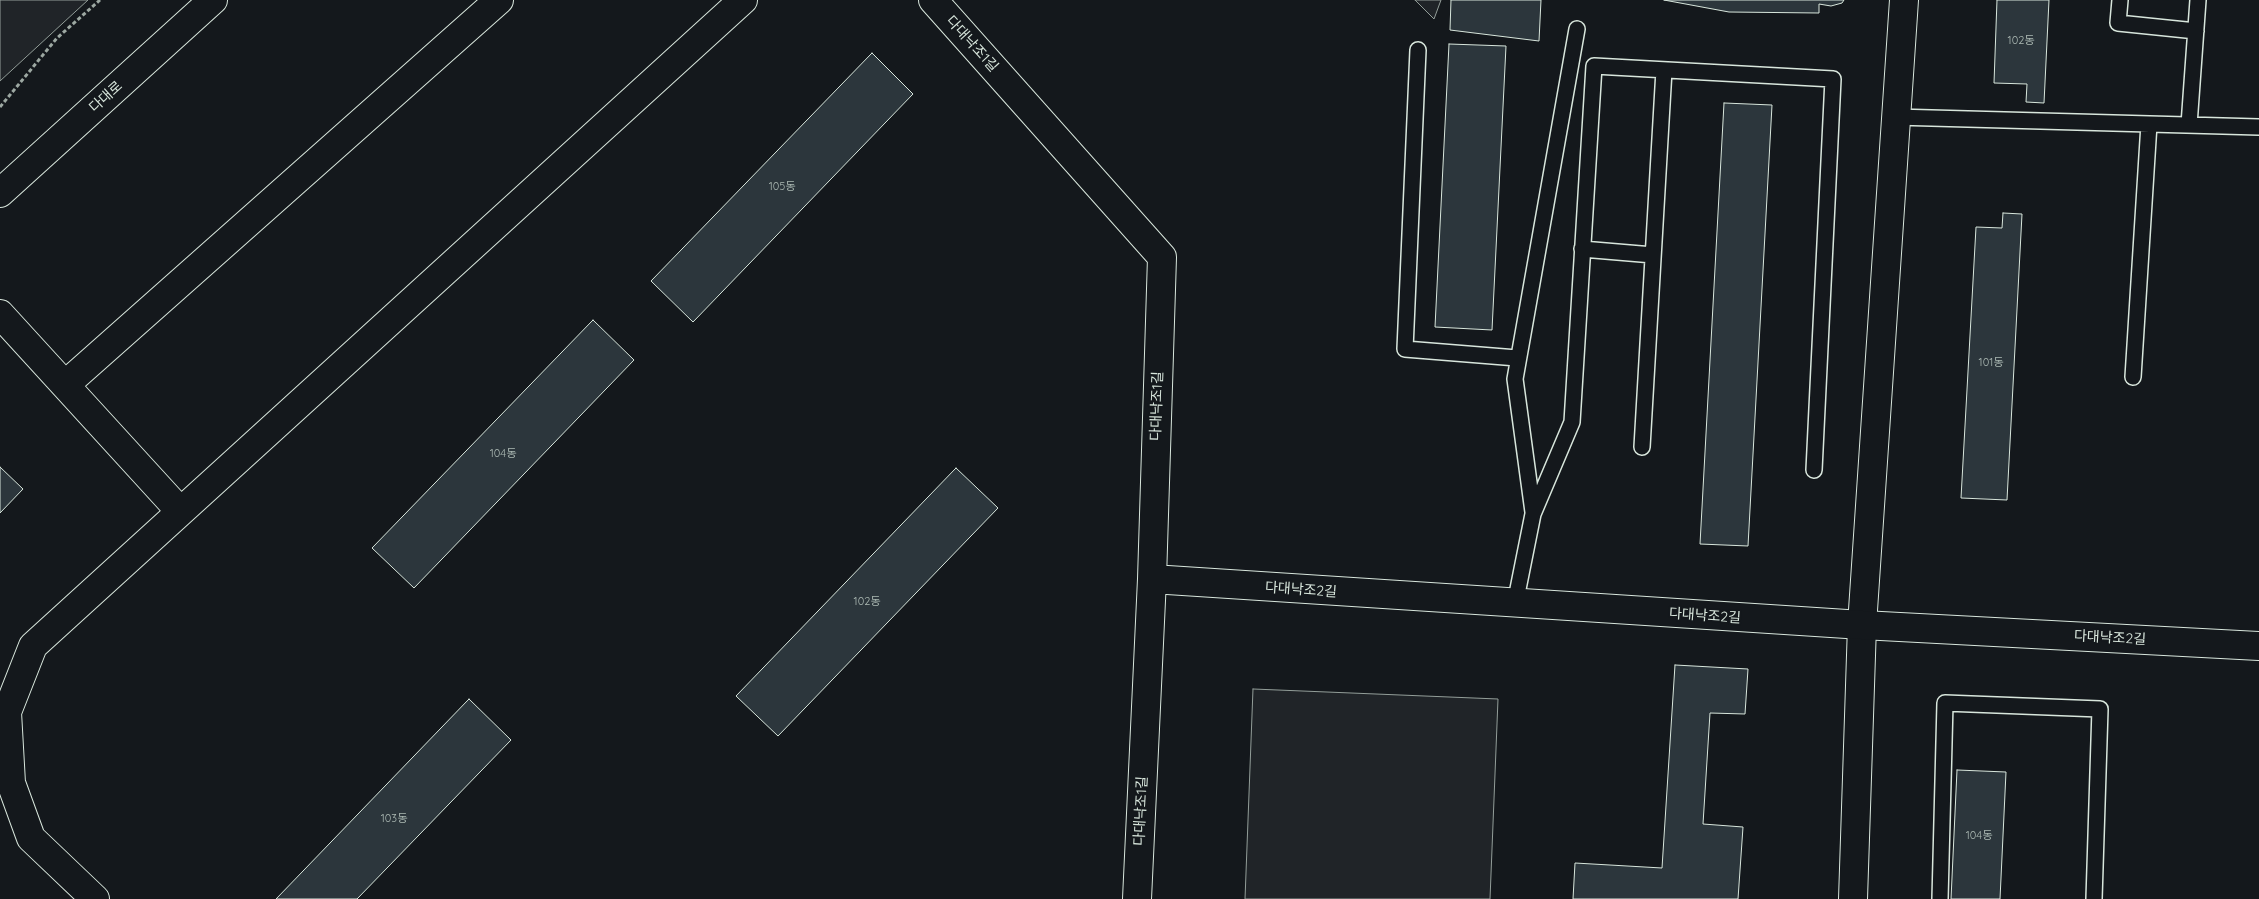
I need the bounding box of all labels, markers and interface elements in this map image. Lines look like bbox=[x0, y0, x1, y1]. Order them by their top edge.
street label: 다대낙조1길 bbox=[942, 13, 1002, 75]
house number: 102동 bbox=[2008, 34, 2034, 48]
street label: 다대로 bbox=[86, 78, 126, 116]
house number: 105동 bbox=[769, 180, 795, 194]
house number: 101동 bbox=[1979, 356, 2003, 370]
street label: 다대낙조1길 bbox=[1147, 371, 1167, 441]
house number: 104동 bbox=[490, 447, 516, 461]
street label: 다대낙조2길 bbox=[1264, 579, 1338, 601]
house number: 102동 bbox=[854, 595, 880, 609]
street label: 다대낙조2길 bbox=[1668, 605, 1742, 627]
street label: 다대낙조2길 bbox=[2074, 628, 2146, 648]
street label: 다대낙조1길 bbox=[1131, 776, 1151, 846]
house number: 103동 bbox=[381, 812, 407, 826]
house number: 104동 bbox=[1966, 829, 1992, 843]

